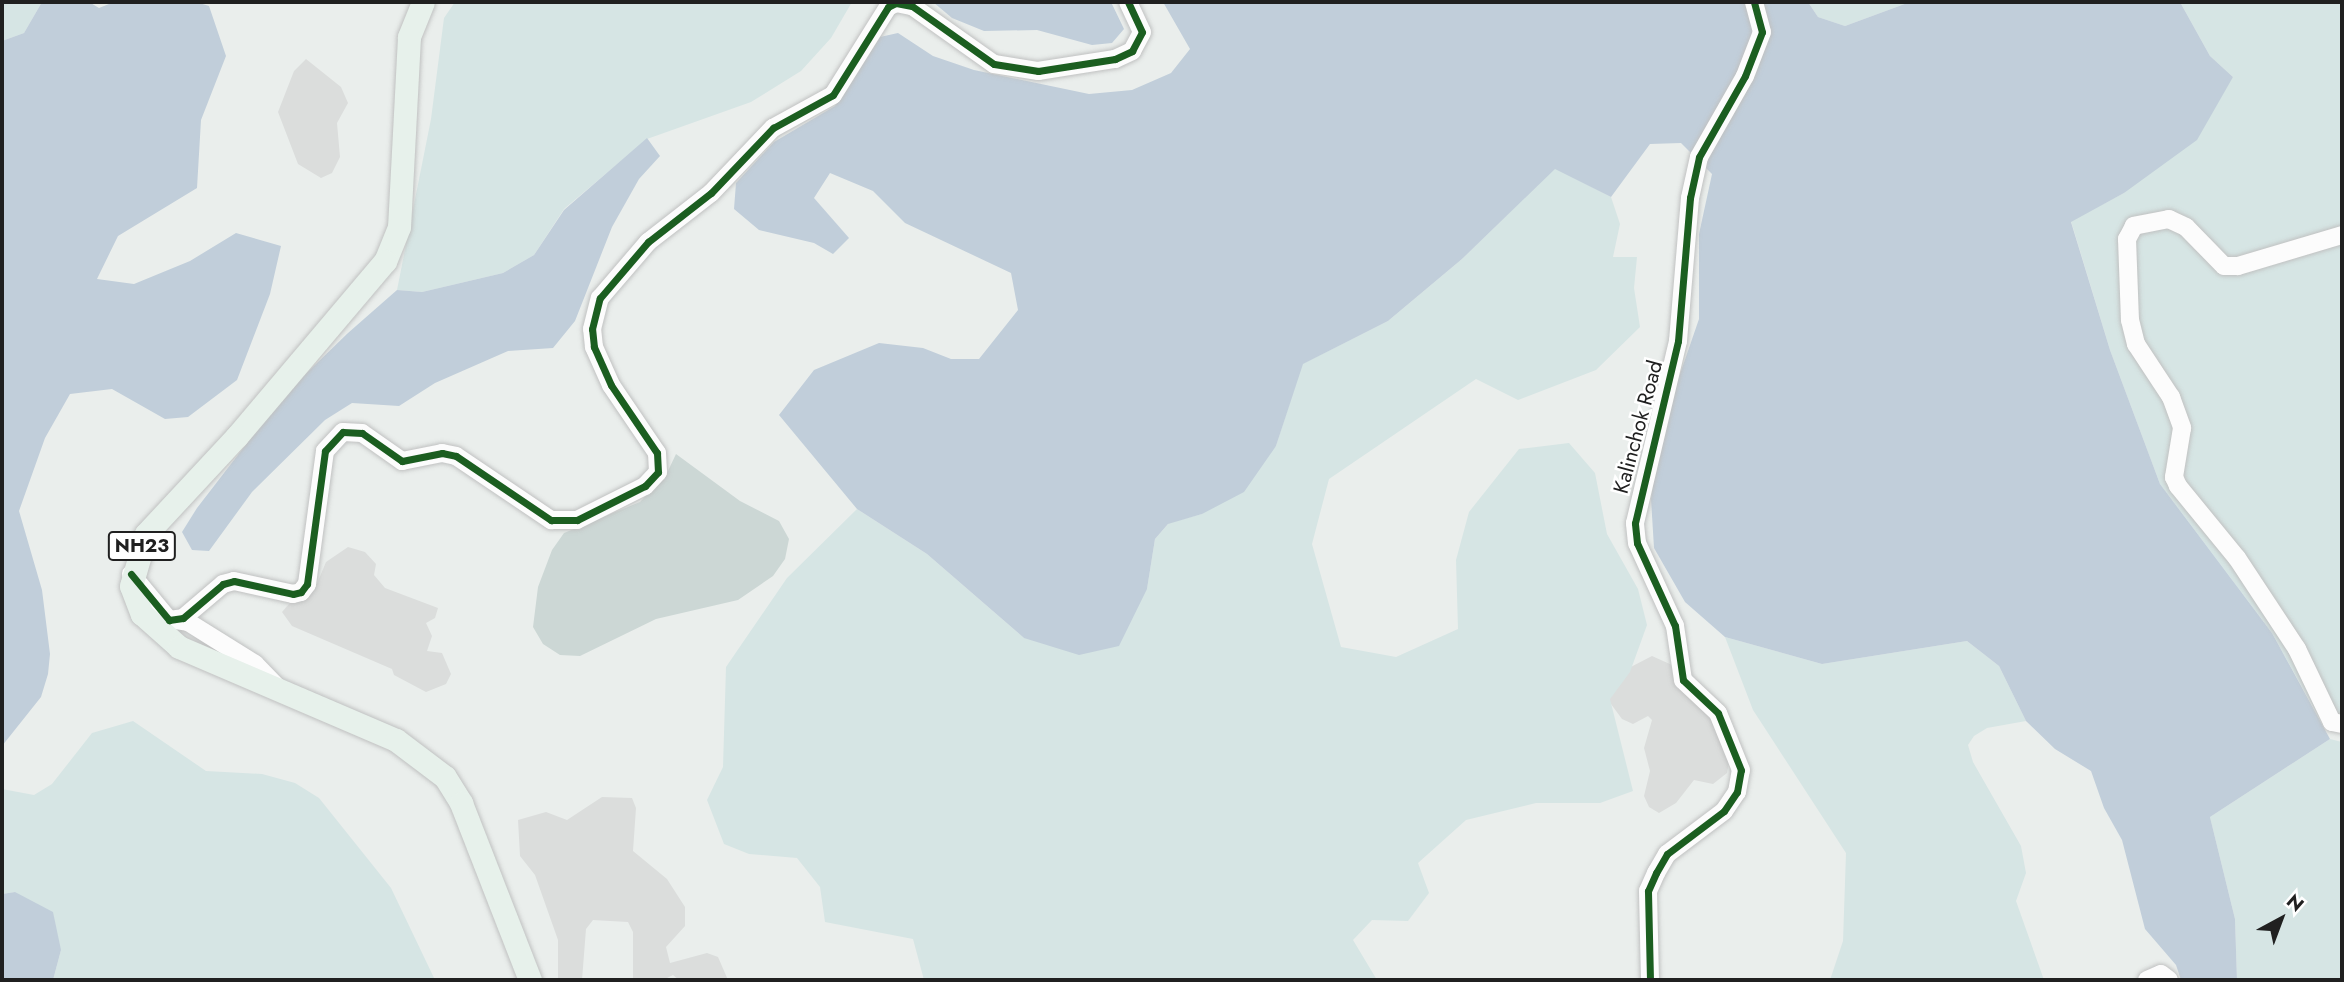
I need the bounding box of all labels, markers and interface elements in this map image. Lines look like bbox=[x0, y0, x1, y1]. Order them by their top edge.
street label: Kalinchok Road bbox=[1608, 358, 1668, 496]
road number: NH23 bbox=[107, 530, 177, 562]
north arrow bbox=[2246, 884, 2316, 954]
text: N bbox=[2281, 888, 2310, 918]

